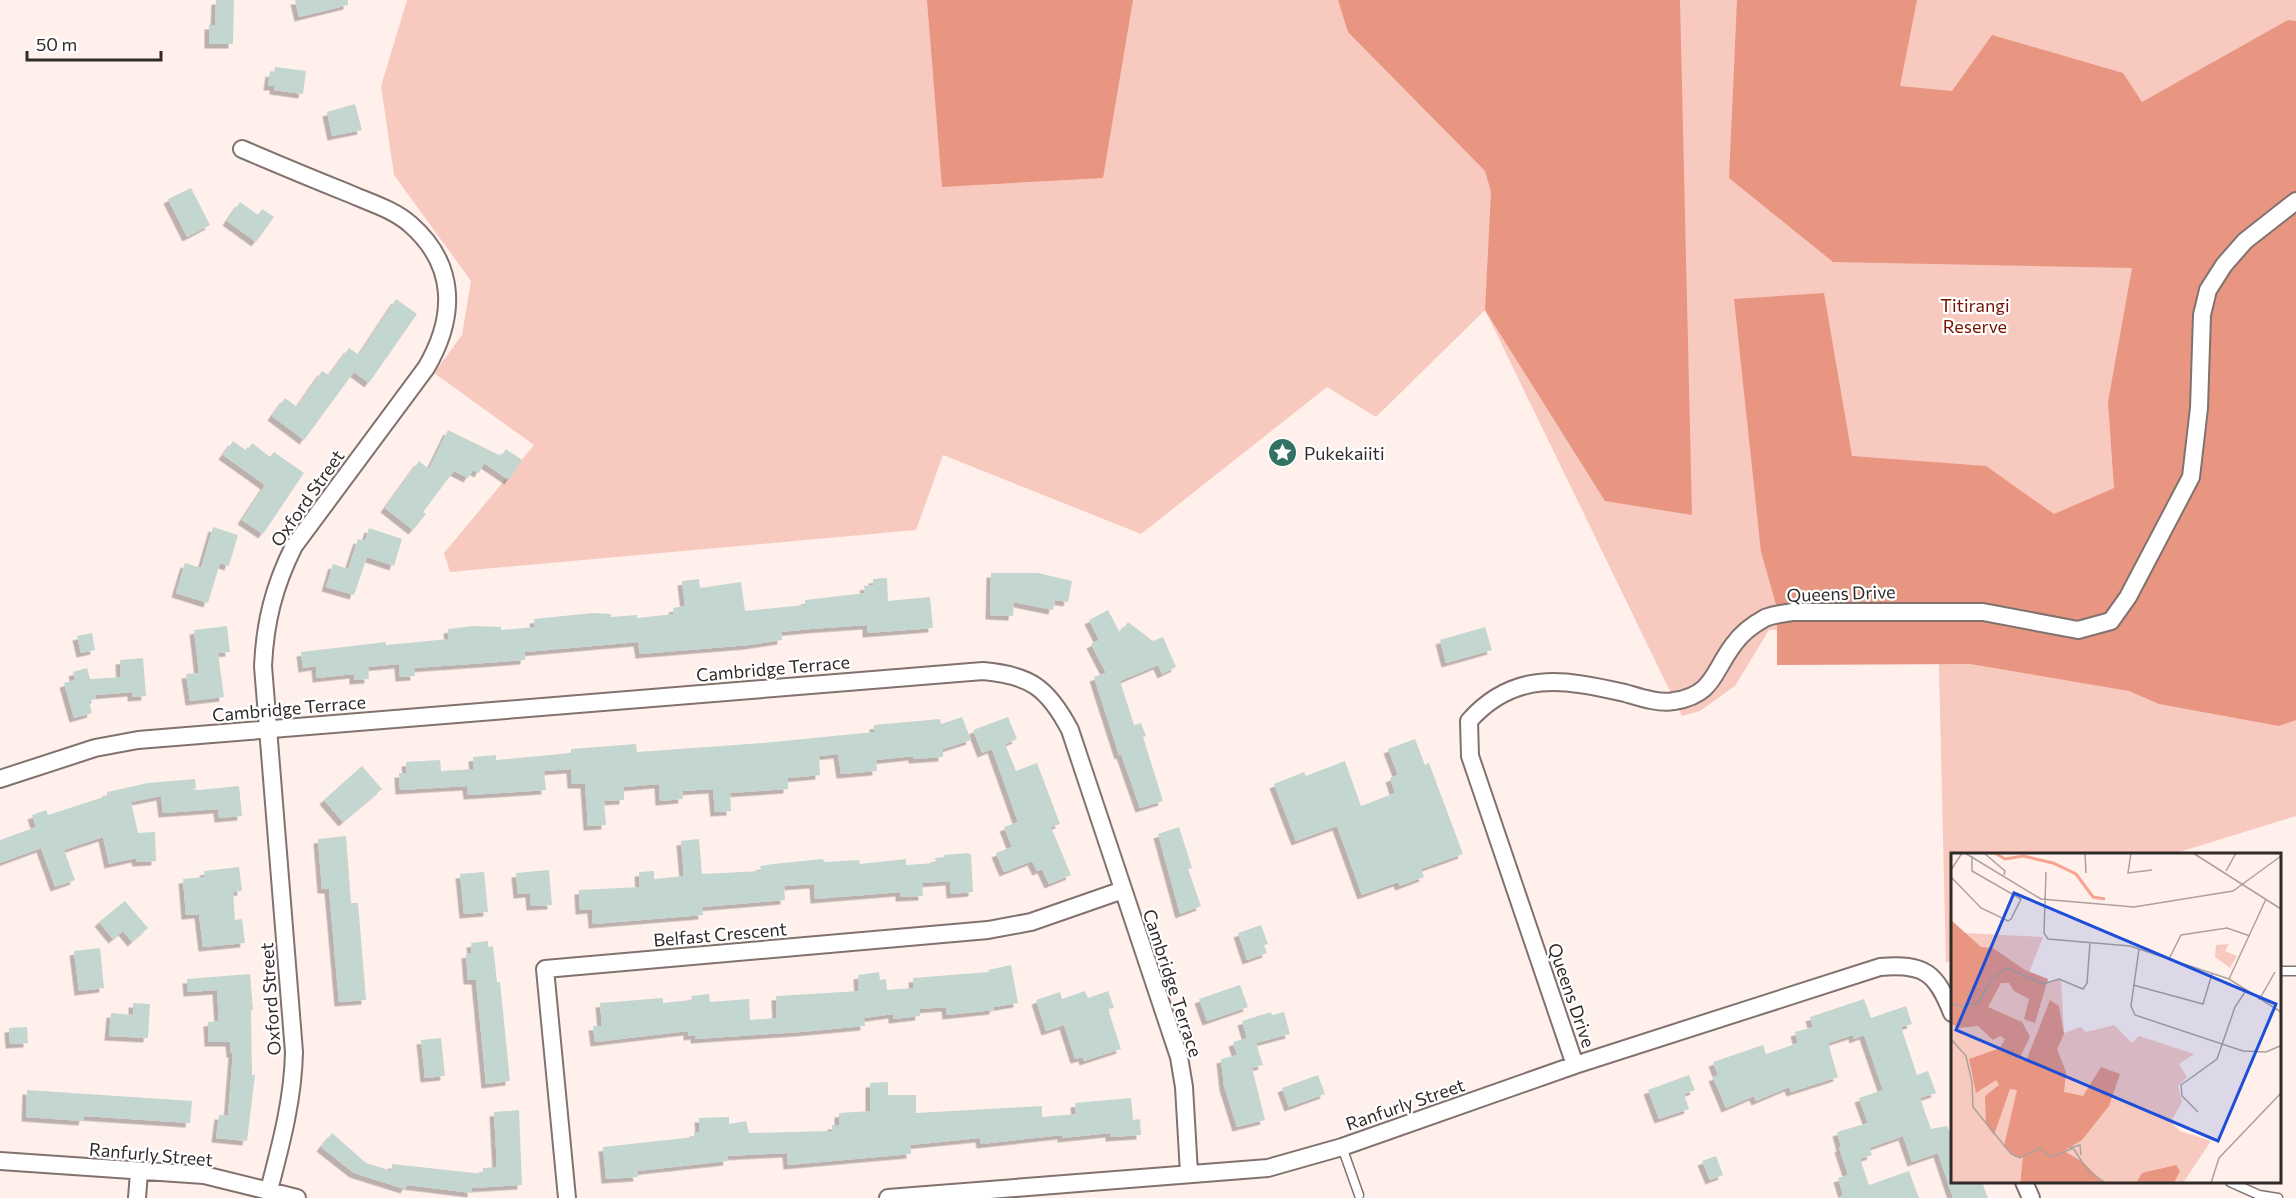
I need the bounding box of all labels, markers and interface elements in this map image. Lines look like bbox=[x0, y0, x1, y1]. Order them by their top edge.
scale bar bbox=[27, 24, 160, 62]
text: 50 m bbox=[36, 33, 77, 55]
park label: Titirangi Reserve bbox=[1940, 294, 2010, 337]
place icon: Pukekaiiti bbox=[1267, 437, 1299, 469]
place label: Pukekaiiti bbox=[1304, 442, 1385, 464]
street label: Oxford Street bbox=[266, 445, 348, 551]
street label: Queens Drive bbox=[1786, 580, 1896, 606]
street label: Cambridge Terrace bbox=[695, 650, 851, 686]
street label: Cambridge Terrace bbox=[211, 690, 367, 726]
inset map bbox=[1951, 853, 2281, 1183]
street label: Cambridge Terrace bbox=[1139, 906, 1207, 1060]
street label: Belfast Crescent bbox=[652, 917, 788, 951]
street label: Queens Drive bbox=[1544, 940, 1600, 1050]
street label: Oxford Street bbox=[255, 942, 285, 1056]
street label: Ranfurly Street bbox=[1343, 1073, 1467, 1135]
street label: Ranfurly Street bbox=[88, 1138, 214, 1170]

